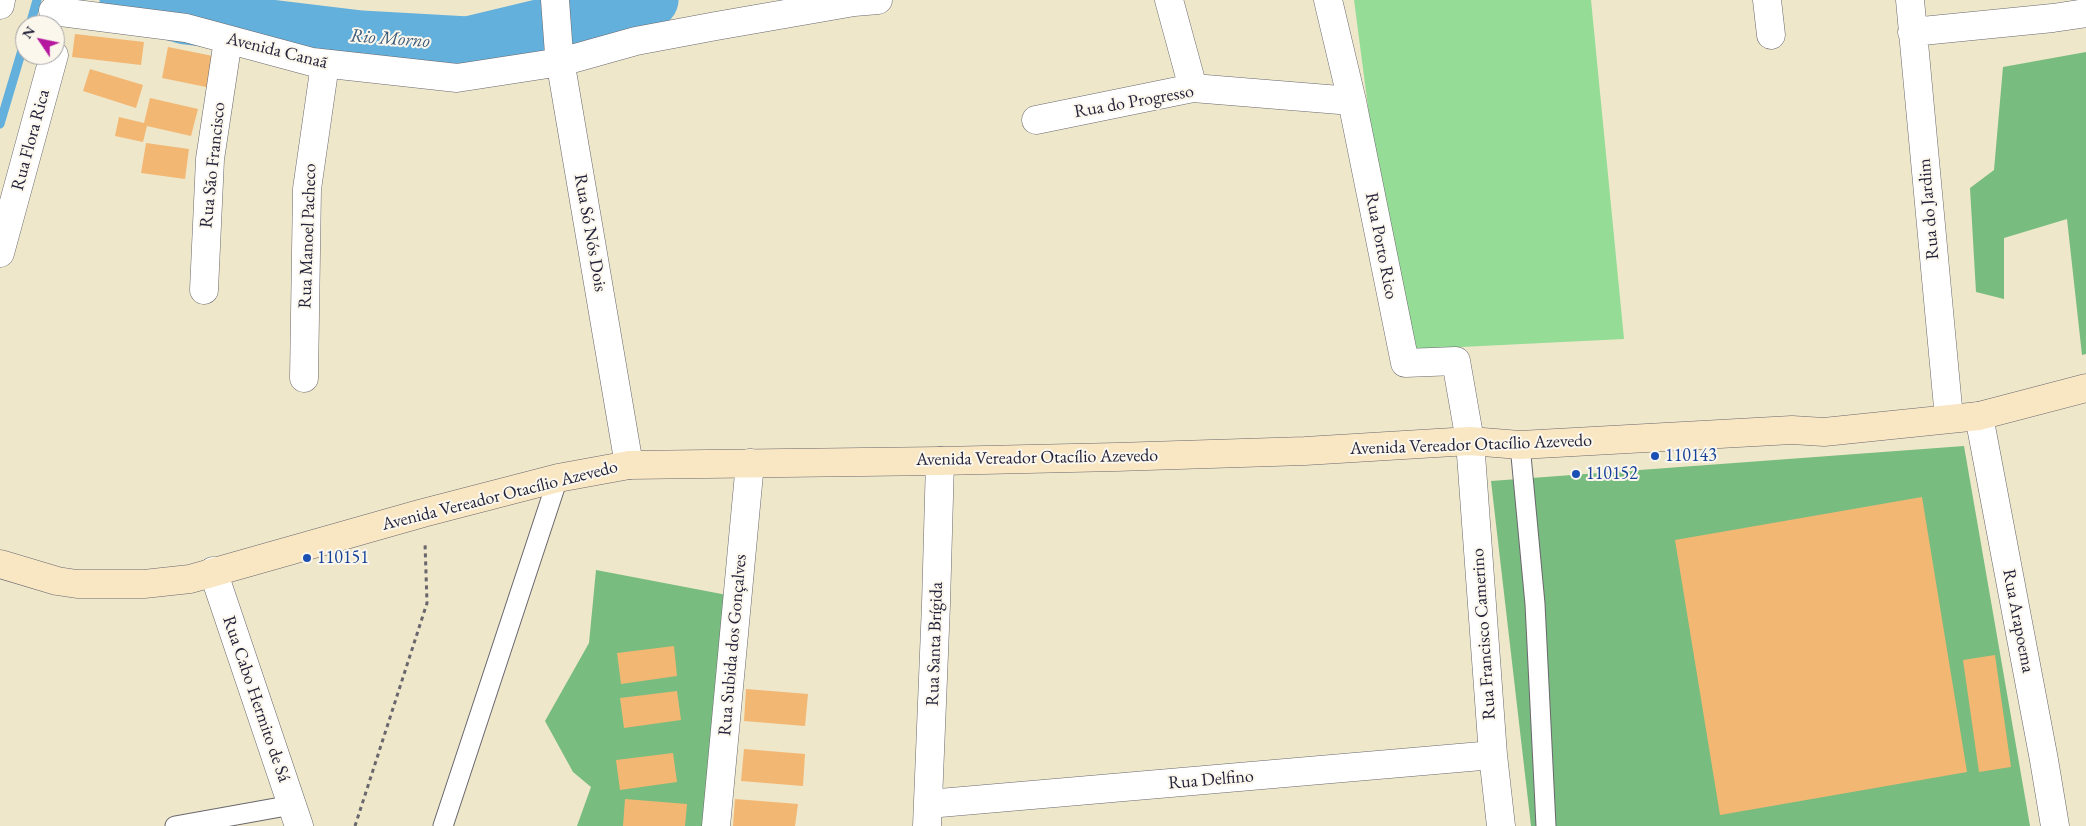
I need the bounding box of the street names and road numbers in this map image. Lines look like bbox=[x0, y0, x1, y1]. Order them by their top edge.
street label: Avenida Canaã bbox=[224, 28, 330, 74]
street label: Rua do Progresso bbox=[1073, 81, 1195, 123]
street label: Rua Flora Rica bbox=[7, 87, 55, 193]
street label: Rua São Francisco bbox=[196, 101, 230, 229]
street label: Rua do Jardim bbox=[1914, 157, 1944, 261]
street label: Rua Manoel Pacheco bbox=[295, 163, 321, 309]
street label: Rua Só Nós Dois bbox=[569, 172, 611, 294]
street label: Rua Porto Rico bbox=[1360, 191, 1402, 301]
street label: Avenida Vereador Otacílio Azevedo bbox=[1350, 430, 1592, 460]
street label: Avenida Vereador Otacílio Azevedo bbox=[916, 445, 1158, 471]
street label: Avenida Vereador Otacílio Azevedo bbox=[380, 456, 620, 536]
street label: Rua Francisco Camerino bbox=[1467, 548, 1501, 720]
street label: Rua Subida dos Gonçalves bbox=[714, 553, 752, 737]
street label: Rua Arapoema bbox=[1997, 567, 2039, 675]
street label: Rua Santa Brígida bbox=[922, 582, 948, 706]
street label: Rua Cabo Hermito de Sá bbox=[217, 613, 295, 785]
street label: Rua Delfino bbox=[1167, 766, 1255, 794]

